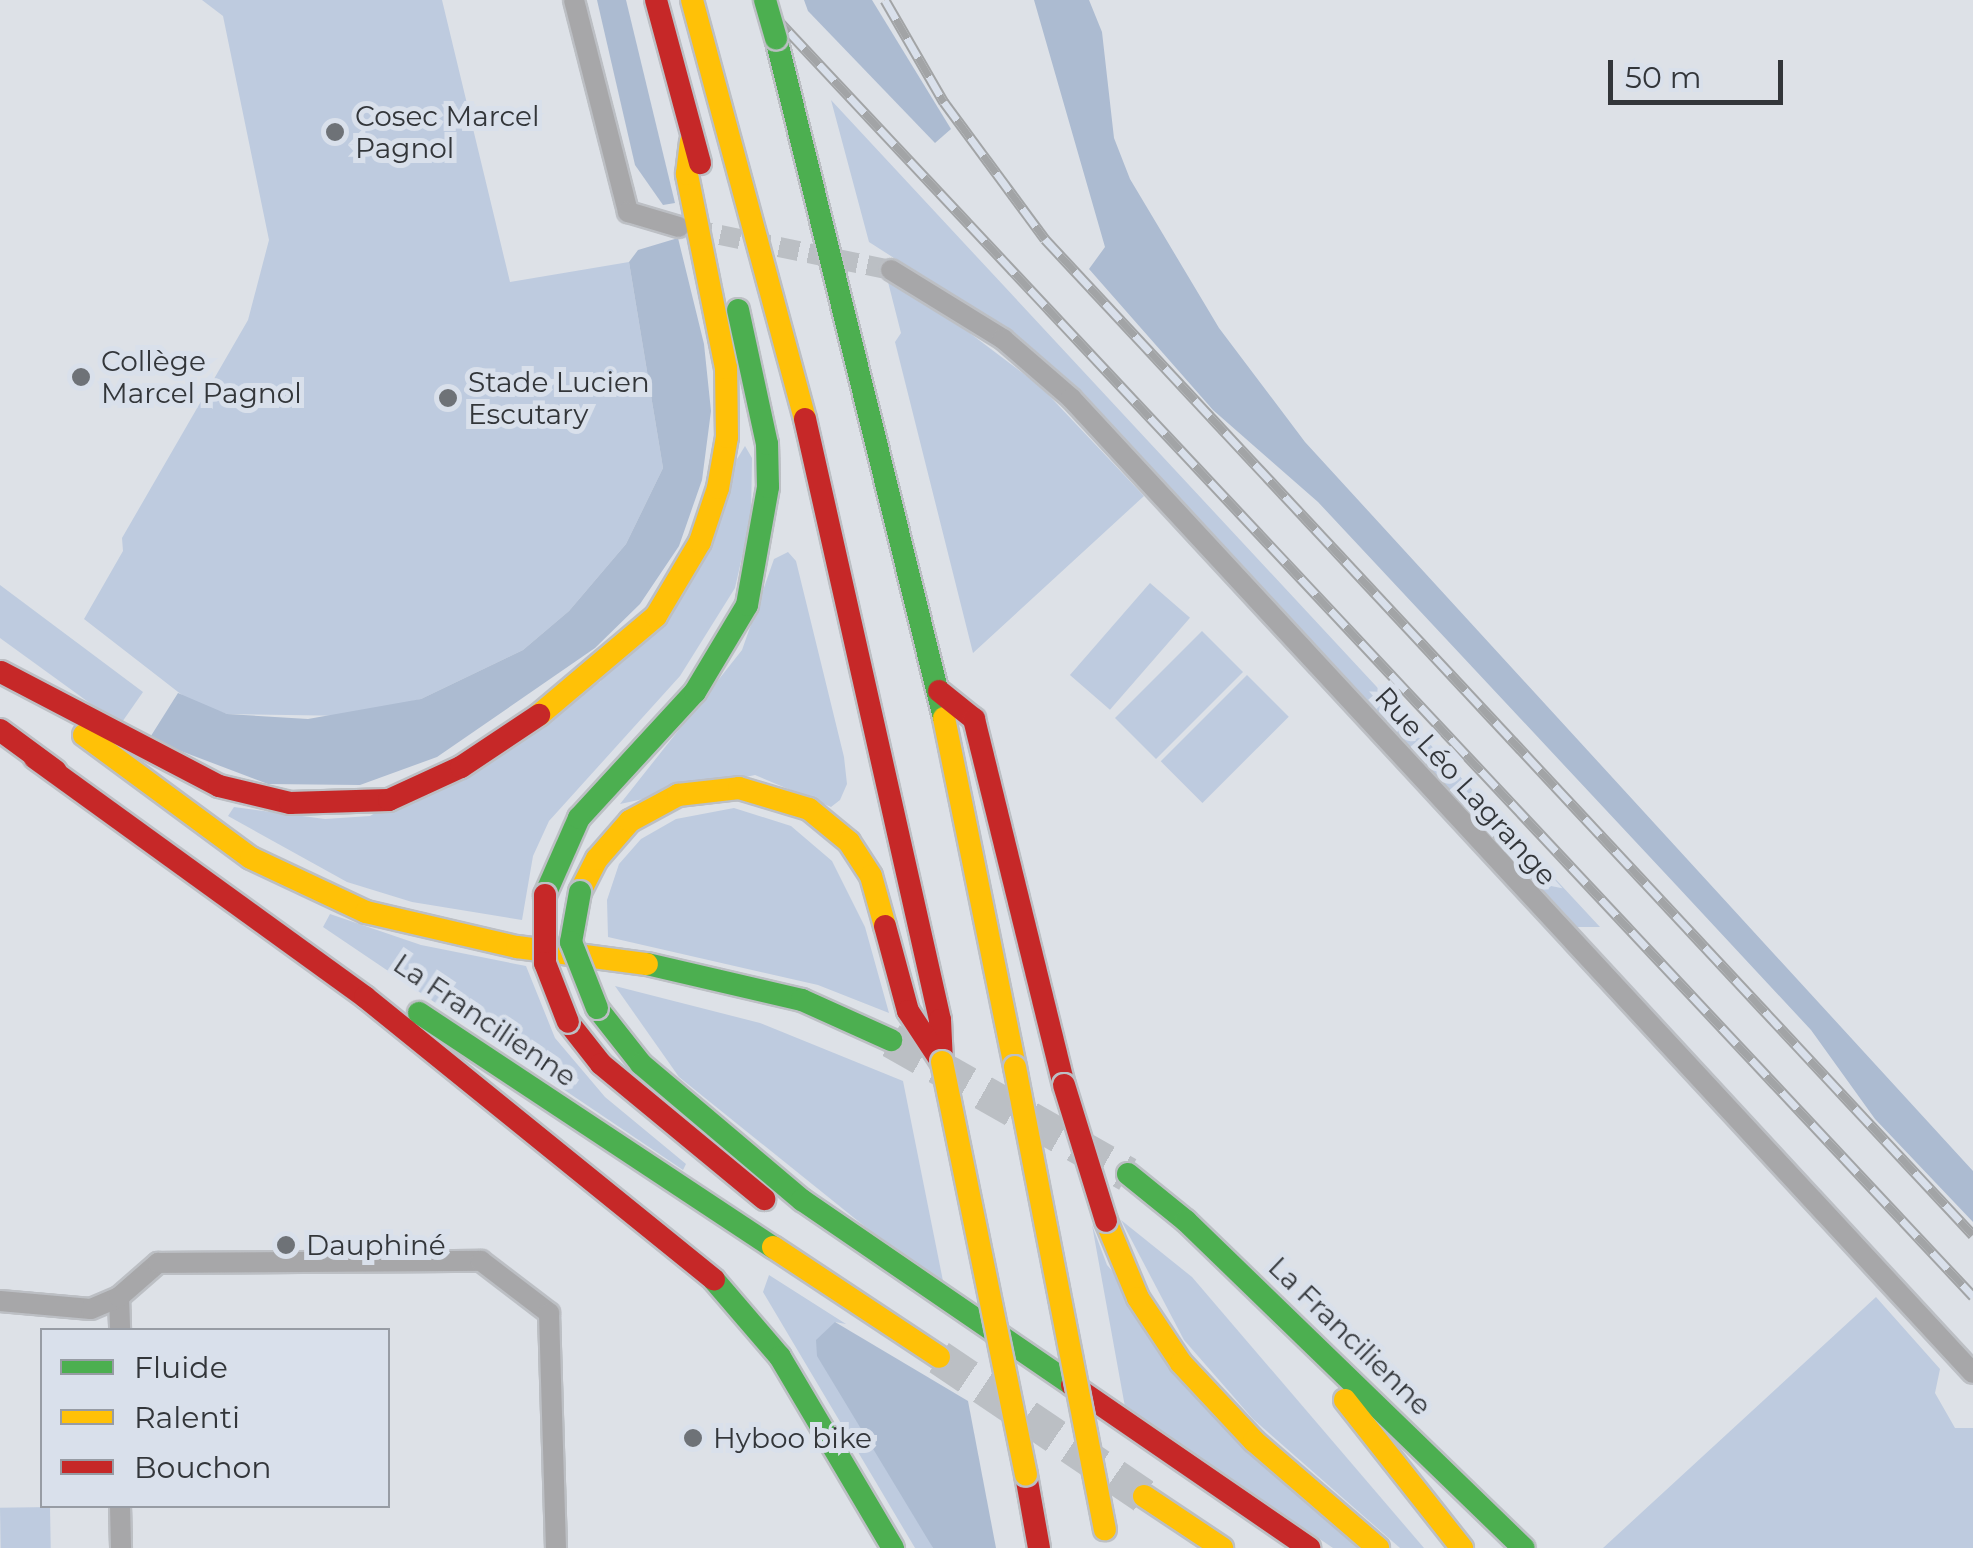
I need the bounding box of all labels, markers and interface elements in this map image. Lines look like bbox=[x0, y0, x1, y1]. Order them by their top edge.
scale bar bbox=[1613, 40, 1788, 102]
text: 50 m bbox=[1625, 59, 1702, 96]
place label: Cosec Marcel Pagnol bbox=[355, 99, 540, 165]
marker: Cosec Marcel Pagnol bbox=[324, 121, 346, 143]
place label: Collège Marcel Pagnol bbox=[101, 344, 302, 410]
place label: Stade Lucien Escutary bbox=[468, 365, 650, 431]
marker: Collège Marcel Pagnol bbox=[70, 366, 92, 388]
marker: Stade Lucien Escutary bbox=[437, 387, 459, 409]
street label: Rue Léo Lagrange bbox=[1368, 680, 1564, 892]
street label: La Francilienne bbox=[387, 946, 583, 1094]
place label: Dauphiné bbox=[306, 1228, 446, 1262]
marker: Dauphiné bbox=[275, 1234, 297, 1256]
street label: La Francilienne bbox=[1262, 1250, 1438, 1422]
legend bbox=[40, 1328, 390, 1508]
text: Fluide bbox=[134, 1349, 228, 1386]
text: Ralenti bbox=[134, 1399, 240, 1436]
place label: Hyboo bike bbox=[713, 1421, 872, 1455]
marker: Hyboo bike bbox=[682, 1427, 704, 1449]
text: Bouchon bbox=[134, 1449, 272, 1486]

